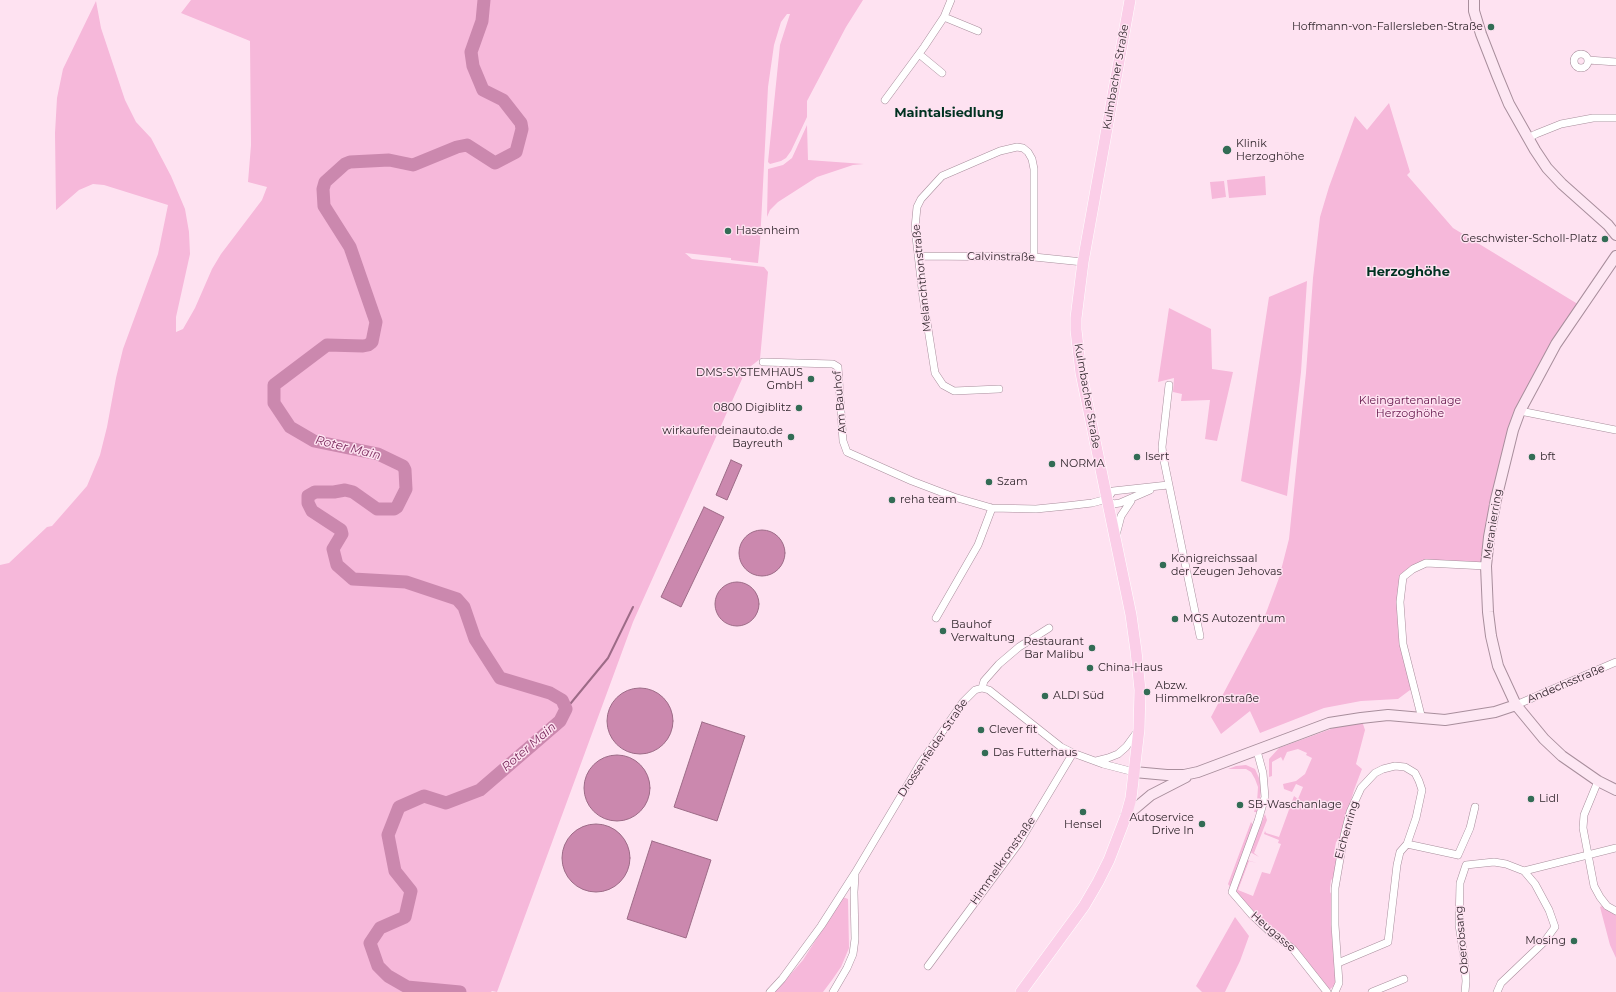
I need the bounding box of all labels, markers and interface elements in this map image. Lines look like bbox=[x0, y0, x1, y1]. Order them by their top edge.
place label: Hoffmann-von-Fallersleben-Straße bbox=[1292, 20, 1483, 34]
marker: Hoffmann-von-Fallersleben-Straße bbox=[1486, 22, 1496, 32]
street label: Kulmbacher Straße bbox=[1100, 23, 1132, 131]
district label: Maintalsiedlung bbox=[894, 105, 1004, 121]
place label: Klinik Herzoghöhe bbox=[1236, 137, 1304, 163]
marker: Klinik Herzoghöhe bbox=[1221, 144, 1233, 156]
place label: Hasenheim bbox=[736, 224, 800, 238]
street label: Melanchthonstraße bbox=[910, 224, 934, 332]
marker: Hasenheim bbox=[723, 226, 733, 236]
place label: Geschwister-Scholl-Platz bbox=[1461, 232, 1597, 246]
marker: Geschwister-Scholl-Platz bbox=[1600, 234, 1610, 244]
street label: Calvinstraße bbox=[967, 250, 1035, 264]
district label: Herzoghöhe bbox=[1366, 264, 1450, 280]
street label: Kulmbacher Straße bbox=[1071, 342, 1103, 450]
place label: DMS-SYSTEMHAUS GmbH bbox=[696, 366, 803, 392]
street label: Am Bauhof bbox=[831, 370, 849, 434]
marker: DMS-SYSTEMHAUS GmbH bbox=[806, 374, 816, 384]
park label: Kleingartenanlage Herzoghöhe bbox=[1359, 394, 1461, 420]
place label: 0800 Digiblitz bbox=[713, 401, 791, 415]
marker: 0800 Digiblitz bbox=[794, 403, 804, 413]
place label: wirkaufendeinauto.de Bayreuth bbox=[662, 424, 783, 450]
marker: wirkaufendeinauto.de Bayreuth bbox=[786, 432, 796, 442]
water label: Roter Main bbox=[314, 433, 382, 463]
place label: Isert bbox=[1145, 450, 1169, 464]
place label: bft bbox=[1540, 450, 1556, 464]
marker: Isert bbox=[1132, 452, 1142, 462]
marker: bft bbox=[1527, 452, 1537, 462]
place label: NORMA bbox=[1060, 457, 1105, 471]
marker: NORMA bbox=[1047, 459, 1057, 469]
place label: Szam bbox=[997, 475, 1028, 489]
marker: Szam bbox=[984, 477, 994, 487]
street label: Meranierring bbox=[1481, 488, 1505, 560]
place label: reha team bbox=[900, 493, 957, 507]
marker: reha team bbox=[887, 495, 897, 505]
place label: Königreichssaal der Zeugen Jehovas bbox=[1171, 552, 1282, 578]
marker: Königreichssaal der Zeugen Jehovas bbox=[1158, 560, 1168, 570]
place label: MGS Autozentrum bbox=[1183, 612, 1285, 626]
marker: MGS Autozentrum bbox=[1170, 614, 1180, 624]
place label: Bauhof Verwaltung bbox=[951, 618, 1015, 644]
marker: Bauhof Verwaltung bbox=[938, 626, 948, 636]
place label: Restaurant Bar Malibu bbox=[1024, 635, 1084, 661]
marker: Restaurant Bar Malibu bbox=[1087, 643, 1097, 653]
place label: China-Haus bbox=[1098, 661, 1163, 675]
street label: Andechsstraße bbox=[1525, 662, 1607, 706]
marker: China-Haus bbox=[1085, 663, 1095, 673]
place label: Abzw. Himmelkronstraße bbox=[1155, 679, 1259, 705]
marker: Abzw. Himmelkronstraße bbox=[1142, 687, 1152, 697]
place label: ALDI Süd bbox=[1053, 689, 1104, 703]
marker: ALDI Süd bbox=[1040, 691, 1050, 701]
street label: Drossenfelder Straße bbox=[895, 696, 971, 800]
water label: Roter Main bbox=[499, 720, 559, 774]
place label: Clever fit bbox=[989, 723, 1037, 737]
marker: Clever fit bbox=[976, 725, 986, 735]
place label: Das Futterhaus bbox=[993, 746, 1077, 760]
marker: Das Futterhaus bbox=[980, 748, 990, 758]
place label: Lidl bbox=[1539, 792, 1559, 806]
marker: Lidl bbox=[1526, 794, 1536, 804]
place label: SB-Waschanlage bbox=[1248, 798, 1342, 812]
street label: Eichenring bbox=[1332, 799, 1362, 861]
marker: SB-Waschanlage bbox=[1235, 800, 1245, 810]
marker: Hensel bbox=[1078, 807, 1088, 817]
place label: Autoservice Drive In bbox=[1129, 811, 1194, 837]
street label: Himmelkronstraße bbox=[968, 815, 1038, 907]
place label: Hensel bbox=[1064, 818, 1102, 832]
marker: Autoservice Drive In bbox=[1197, 819, 1207, 829]
street label: Oberobsang bbox=[1452, 905, 1472, 975]
street label: Heugasse bbox=[1248, 909, 1298, 955]
place label: Mosing bbox=[1525, 934, 1566, 948]
marker: Mosing bbox=[1569, 936, 1579, 946]

